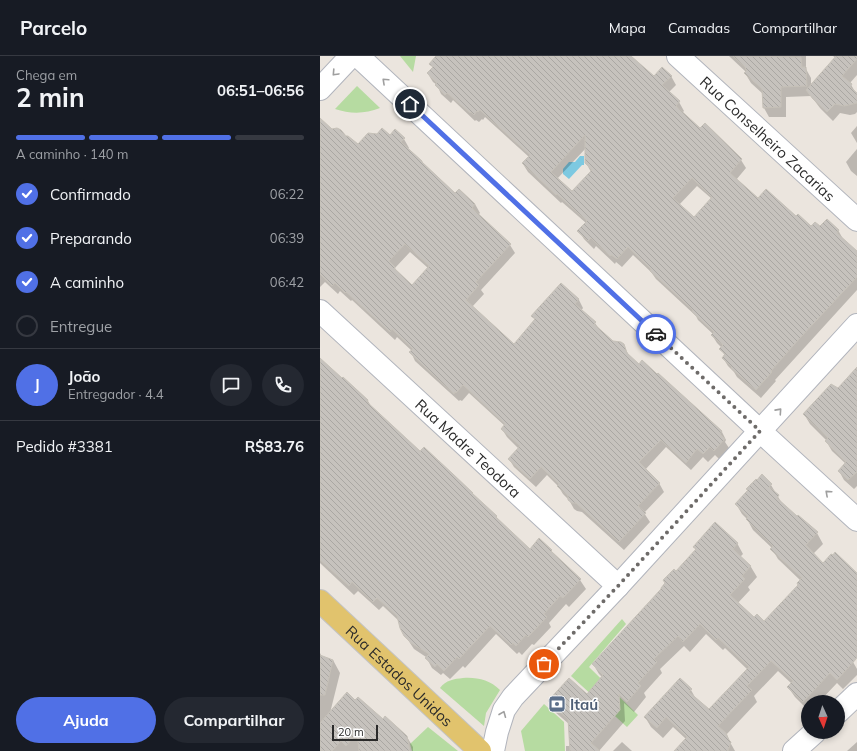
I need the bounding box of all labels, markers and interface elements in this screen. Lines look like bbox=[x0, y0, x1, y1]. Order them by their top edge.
text: Parcelo bbox=[20, 16, 87, 40]
text: Mapa bbox=[609, 19, 646, 37]
text: Camadas bbox=[668, 19, 730, 37]
text: Compartilhar bbox=[752, 19, 837, 37]
text: Chega em bbox=[16, 67, 77, 83]
one-way arrow bbox=[333, 68, 340, 75]
street label: Rua Conselheiro Zacarias bbox=[696, 72, 839, 205]
one-way arrow bbox=[382, 78, 389, 85]
text: 2 min bbox=[16, 81, 85, 114]
text: 06:51–06:56 bbox=[217, 81, 304, 100]
pin bbox=[393, 87, 427, 121]
icon: home bbox=[399, 93, 421, 115]
text: A caminho · 140 m bbox=[16, 146, 128, 162]
icon: check bbox=[16, 183, 38, 205]
text: Confirmado bbox=[50, 185, 131, 204]
text: 06:22 bbox=[270, 186, 304, 202]
icon: check bbox=[16, 227, 38, 249]
text: Preparando bbox=[50, 229, 132, 248]
text: 06:39 bbox=[270, 230, 304, 246]
icon: check bbox=[16, 271, 38, 293]
text: A caminho bbox=[50, 273, 124, 292]
text: 06:42 bbox=[270, 274, 304, 290]
courier bbox=[636, 314, 676, 354]
text: Entregue bbox=[50, 317, 112, 336]
icon: car bbox=[645, 323, 667, 345]
button: chat bbox=[210, 364, 252, 406]
button: phone bbox=[262, 364, 304, 406]
text: João bbox=[68, 367, 101, 386]
text: J bbox=[34, 375, 40, 394]
text: Entregador · 4.4 bbox=[68, 386, 163, 402]
street label: Rua Madre Teodora bbox=[412, 395, 525, 501]
one-way arrow bbox=[774, 408, 782, 416]
text: Pedido #3381 bbox=[16, 437, 113, 456]
text: R$83.76 bbox=[245, 437, 304, 456]
one-way arrow bbox=[825, 491, 833, 498]
street label: Rua Estados Unidos bbox=[342, 621, 457, 730]
pin bbox=[527, 647, 561, 681]
icon: bag bbox=[533, 653, 555, 675]
bank icon: Itaú bbox=[547, 694, 567, 714]
place label: Itaú bbox=[570, 695, 598, 714]
north arrow bbox=[801, 695, 845, 739]
map controls bbox=[801, 695, 845, 739]
button: Ajuda bbox=[16, 697, 156, 743]
button: Compartilhar bbox=[164, 697, 304, 743]
one-way arrow bbox=[499, 710, 507, 717]
scale bar bbox=[332, 723, 378, 742]
text: 20 m bbox=[338, 725, 364, 739]

